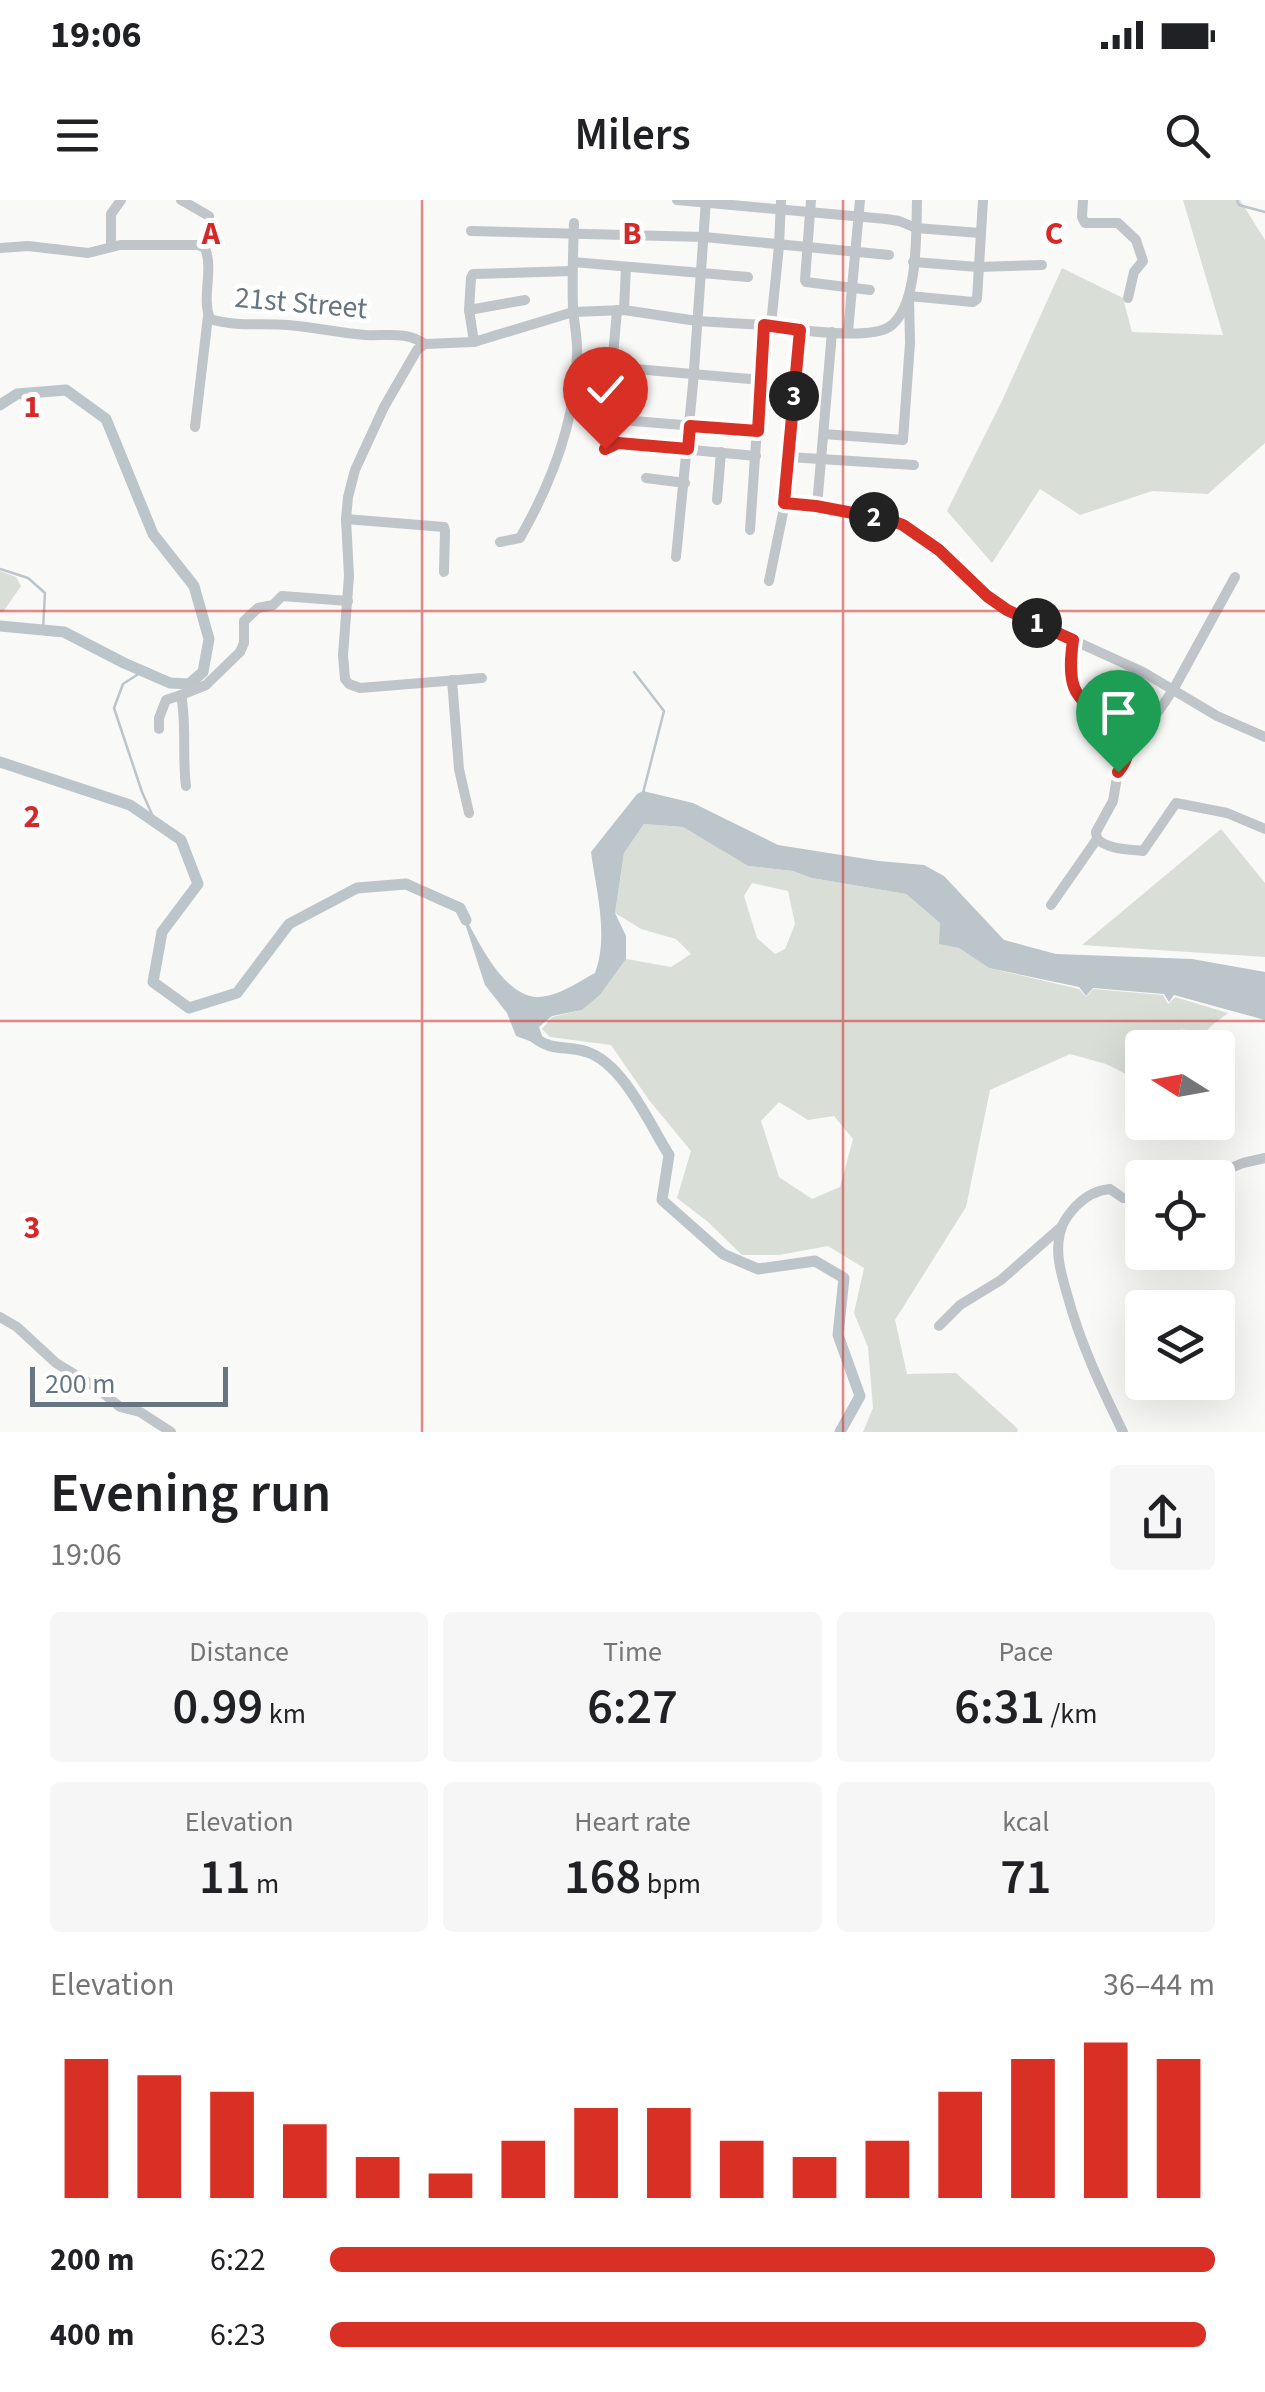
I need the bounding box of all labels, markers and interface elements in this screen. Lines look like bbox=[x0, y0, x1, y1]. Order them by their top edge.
text: 19:06 bbox=[50, 8, 142, 62]
text: Milers bbox=[574, 103, 691, 167]
icon: menu bbox=[50, 108, 105, 163]
icon: search bbox=[1160, 108, 1215, 163]
text: A bbox=[201, 211, 221, 257]
text: B bbox=[622, 211, 642, 257]
text: C bbox=[1045, 211, 1063, 257]
street label: 21st Street bbox=[233, 276, 369, 330]
pin bbox=[563, 347, 648, 450]
icon: check bbox=[578, 362, 633, 417]
pin: 3 bbox=[769, 371, 819, 421]
text: 3 bbox=[787, 376, 801, 416]
text: 1 bbox=[24, 384, 40, 430]
pin: 2 bbox=[849, 492, 899, 542]
text: 2 bbox=[867, 497, 881, 537]
pin: 1 bbox=[1012, 598, 1062, 648]
text: 1 bbox=[1030, 603, 1044, 643]
pin bbox=[1076, 670, 1161, 773]
icon: arrive bbox=[1091, 685, 1146, 740]
text: 2 bbox=[24, 794, 40, 840]
north arrow bbox=[1125, 1030, 1235, 1140]
map controls bbox=[1125, 1030, 1235, 1400]
button: locate bbox=[1125, 1160, 1235, 1270]
text: 3 bbox=[24, 1205, 40, 1251]
button: layers bbox=[1125, 1290, 1235, 1400]
scale bar bbox=[30, 1362, 228, 1406]
text: 200 m bbox=[45, 1364, 116, 1404]
text: Evening run bbox=[50, 1455, 331, 1533]
button: share bbox=[1110, 1465, 1215, 1570]
text: 19:06 bbox=[50, 1532, 122, 1578]
text: Distance bbox=[189, 1632, 289, 1672]
text: Time bbox=[603, 1632, 662, 1672]
text: Pace bbox=[998, 1632, 1053, 1672]
text: 0.99 bbox=[172, 1672, 263, 1743]
text: 6:27 bbox=[587, 1672, 678, 1743]
text: 6:31 bbox=[954, 1672, 1045, 1743]
text: km bbox=[263, 1694, 306, 1734]
text: /km bbox=[1045, 1694, 1097, 1734]
text: Elevation bbox=[185, 1802, 294, 1842]
text: Heart rate bbox=[574, 1802, 691, 1842]
text: kcal bbox=[1002, 1802, 1049, 1842]
text: 11 bbox=[199, 1842, 250, 1913]
text: 168 bbox=[564, 1842, 641, 1913]
text: 71 bbox=[1000, 1842, 1051, 1913]
text: m bbox=[250, 1864, 279, 1904]
text: bpm bbox=[641, 1864, 701, 1904]
text: Elevation bbox=[50, 1962, 175, 2008]
text: 36–44 m bbox=[1103, 1962, 1215, 2008]
text: 200 m bbox=[50, 2237, 135, 2283]
text: 6:22 bbox=[210, 2237, 266, 2283]
text: 400 m bbox=[50, 2312, 135, 2358]
text: 6:23 bbox=[210, 2312, 266, 2358]

